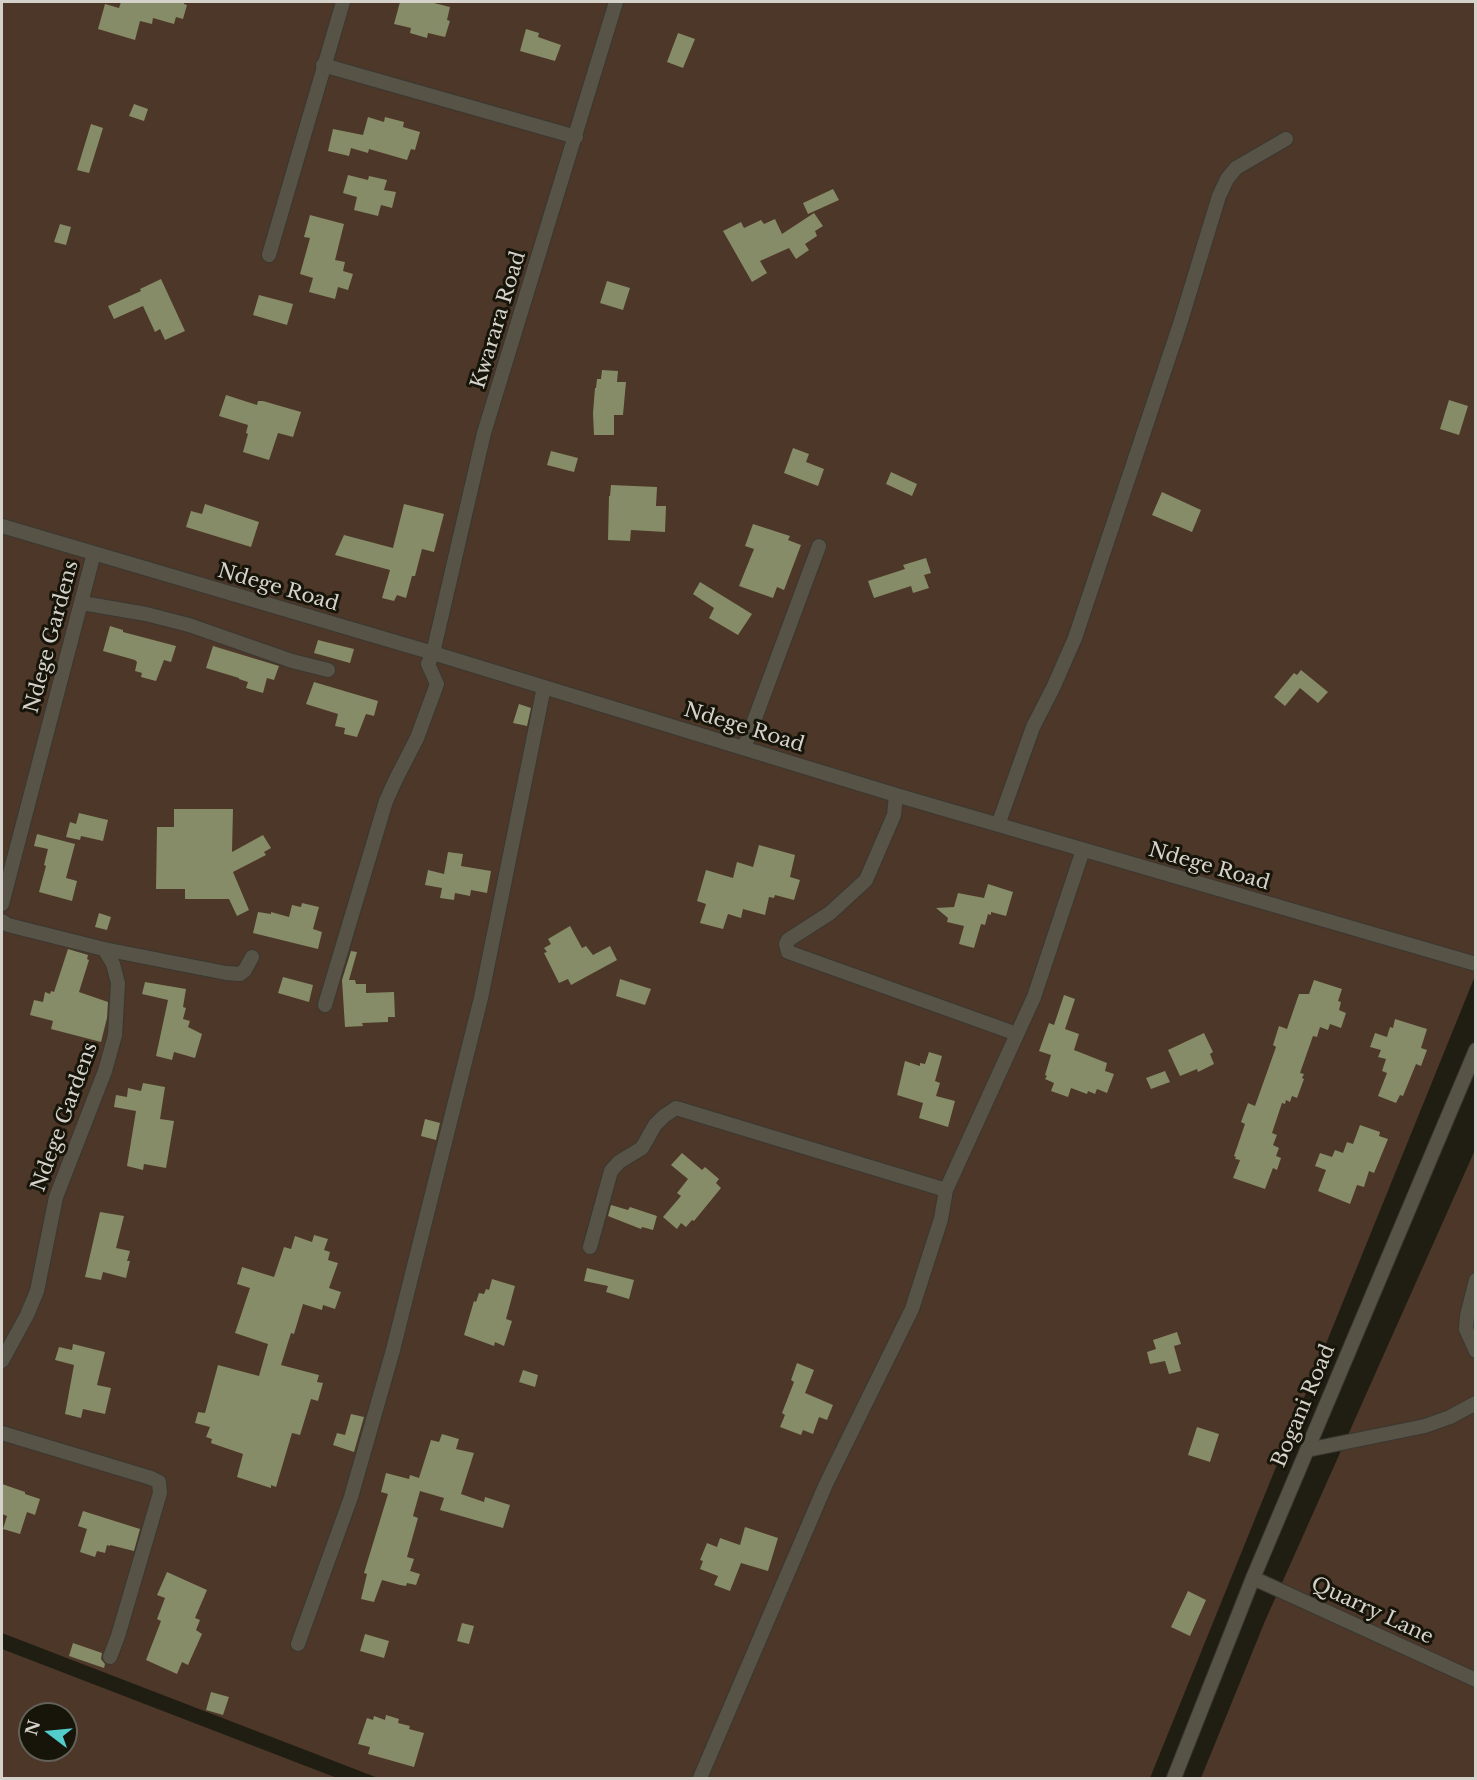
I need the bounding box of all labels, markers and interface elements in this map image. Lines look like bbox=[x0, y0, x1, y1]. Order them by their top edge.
street label: Kwarara Road bbox=[467, 248, 531, 392]
street label: Ndege Gardens bbox=[20, 558, 84, 716]
street label: Ndege Road bbox=[215, 559, 341, 617]
street label: Ndege Road bbox=[681, 698, 807, 758]
street label: Ndege Road bbox=[1146, 838, 1272, 896]
street label: Ndege Gardens bbox=[27, 1039, 103, 1195]
street label: Bogani Road bbox=[1267, 1341, 1341, 1471]
street label: Quarry Lane bbox=[1307, 1572, 1437, 1650]
north arrow bbox=[18, 1702, 78, 1762]
text: N bbox=[21, 1718, 44, 1738]

